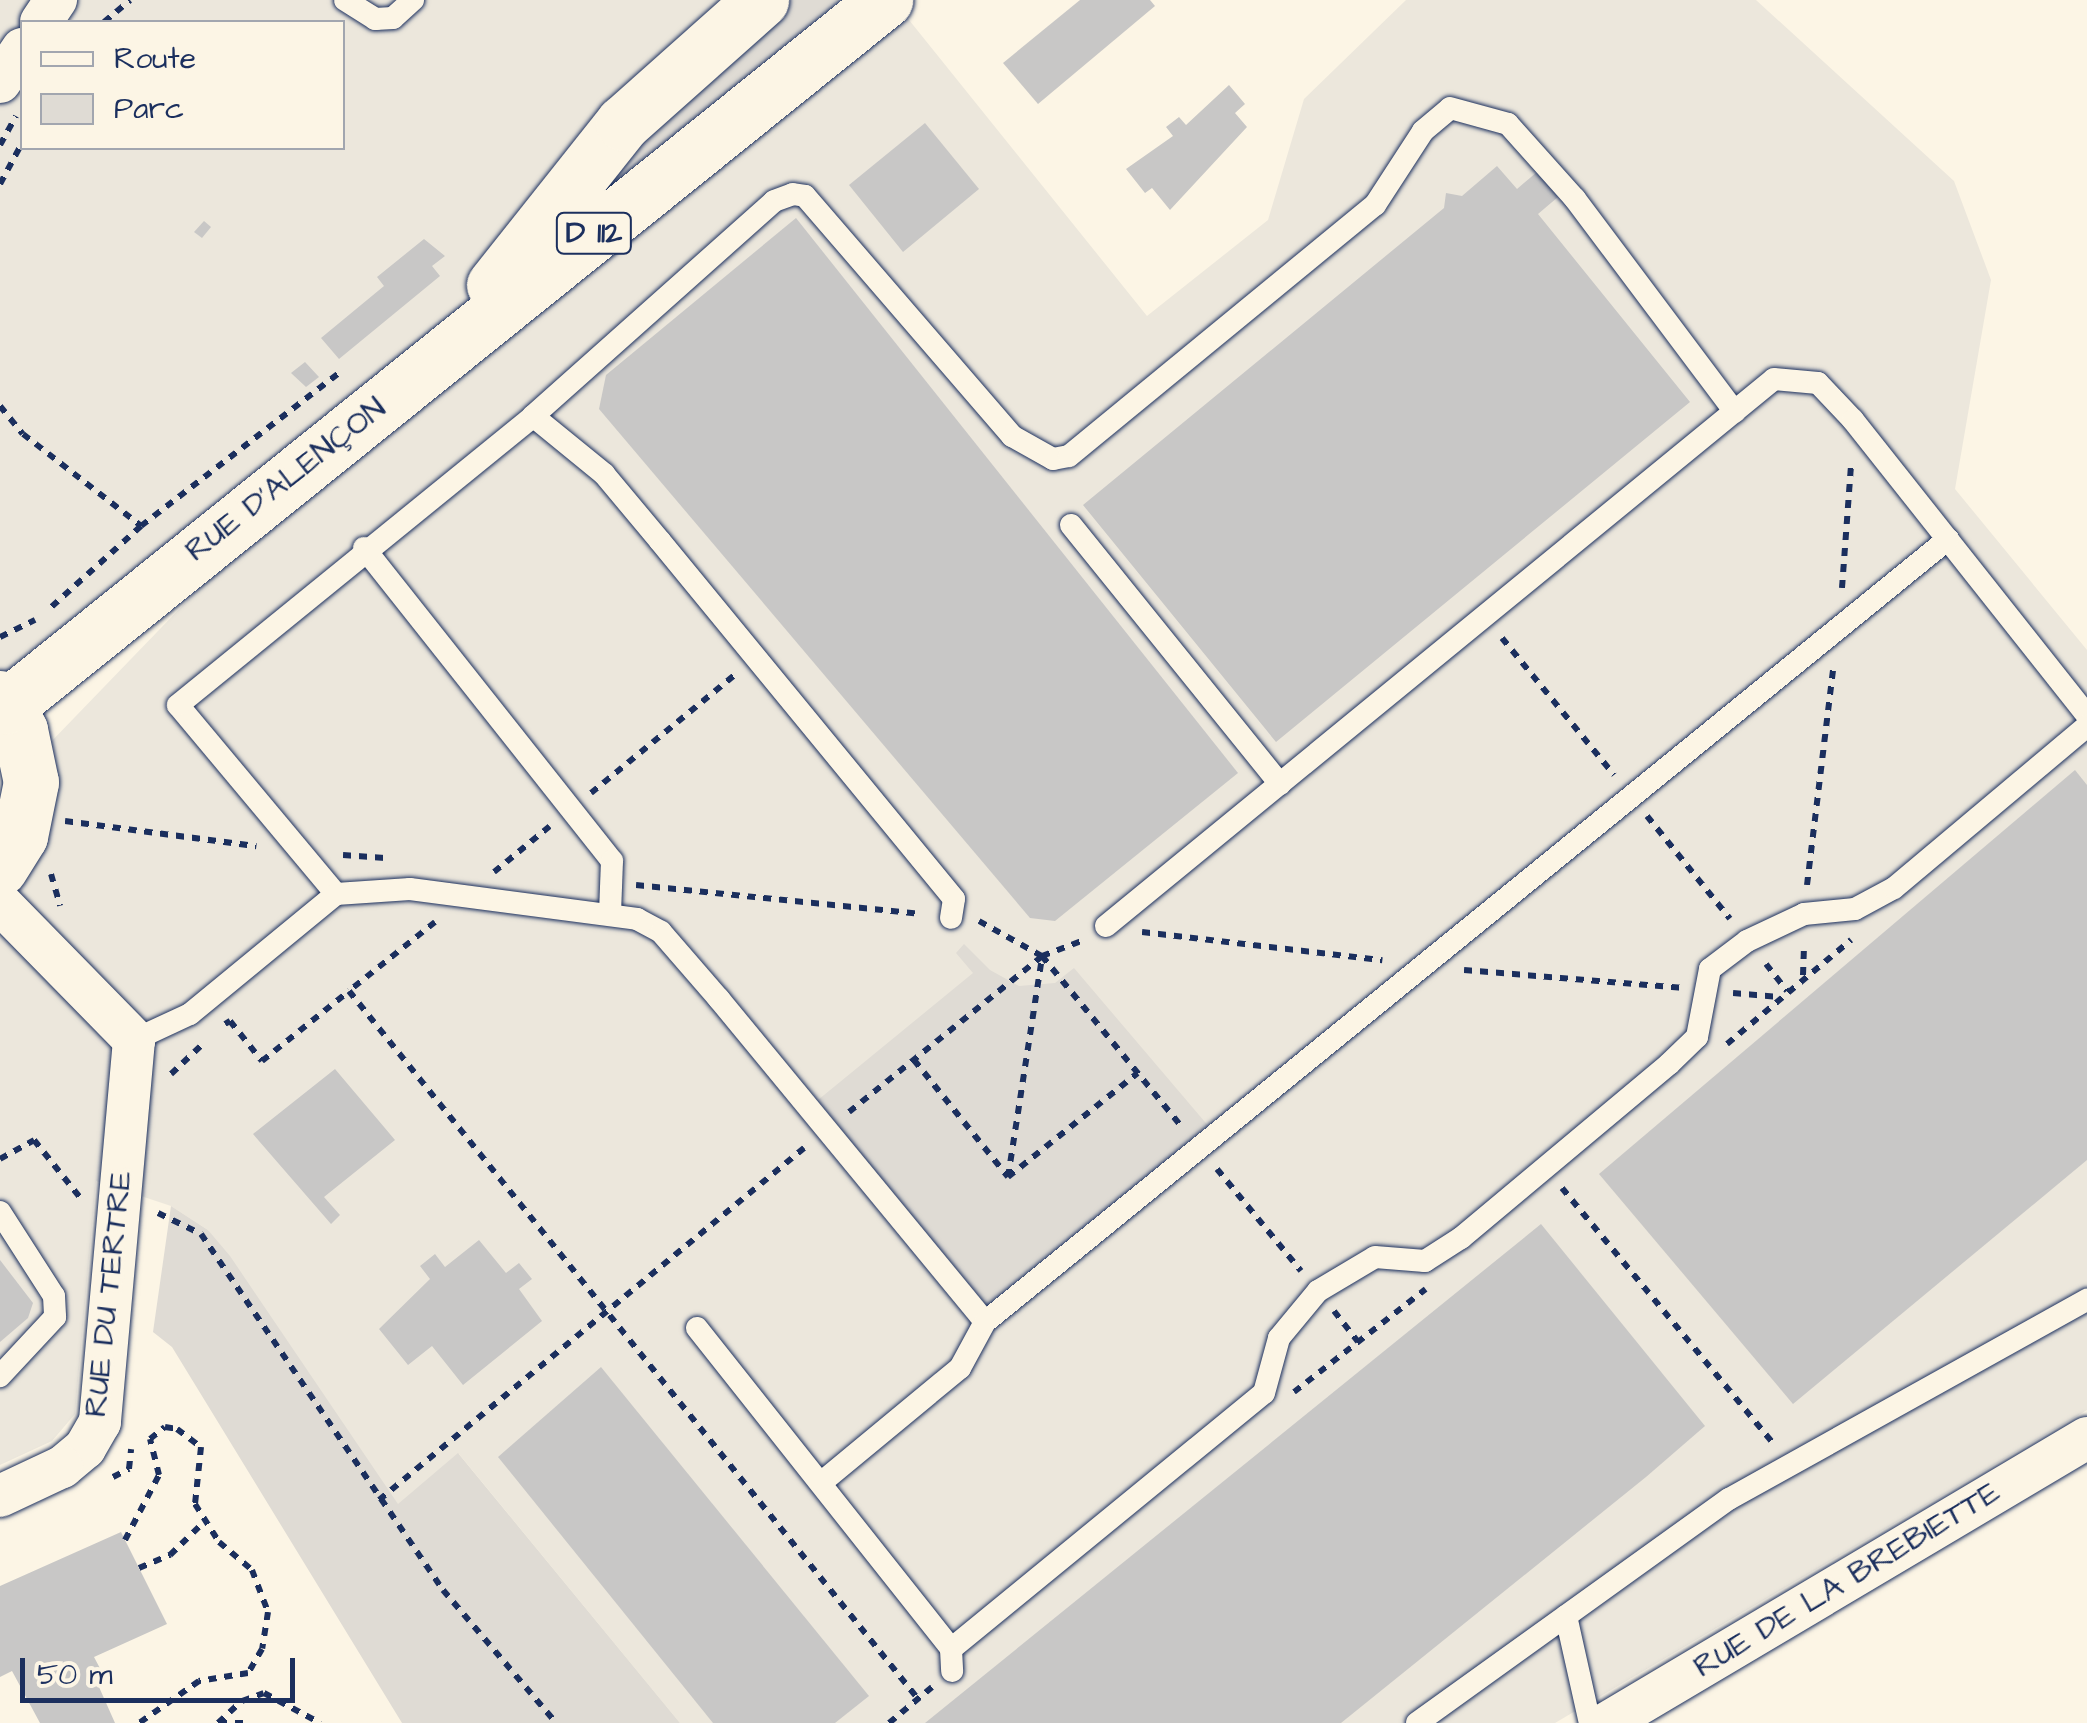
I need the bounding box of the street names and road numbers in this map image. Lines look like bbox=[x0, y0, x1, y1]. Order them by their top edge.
road number: D 112 bbox=[554, 208, 634, 258]
street label: RUE D'ALENÇON bbox=[178, 390, 394, 570]
street label: RUE DU TERTRE bbox=[77, 1169, 141, 1419]
street label: RUE DE LA BREBIETTE bbox=[1687, 1473, 2007, 1687]

